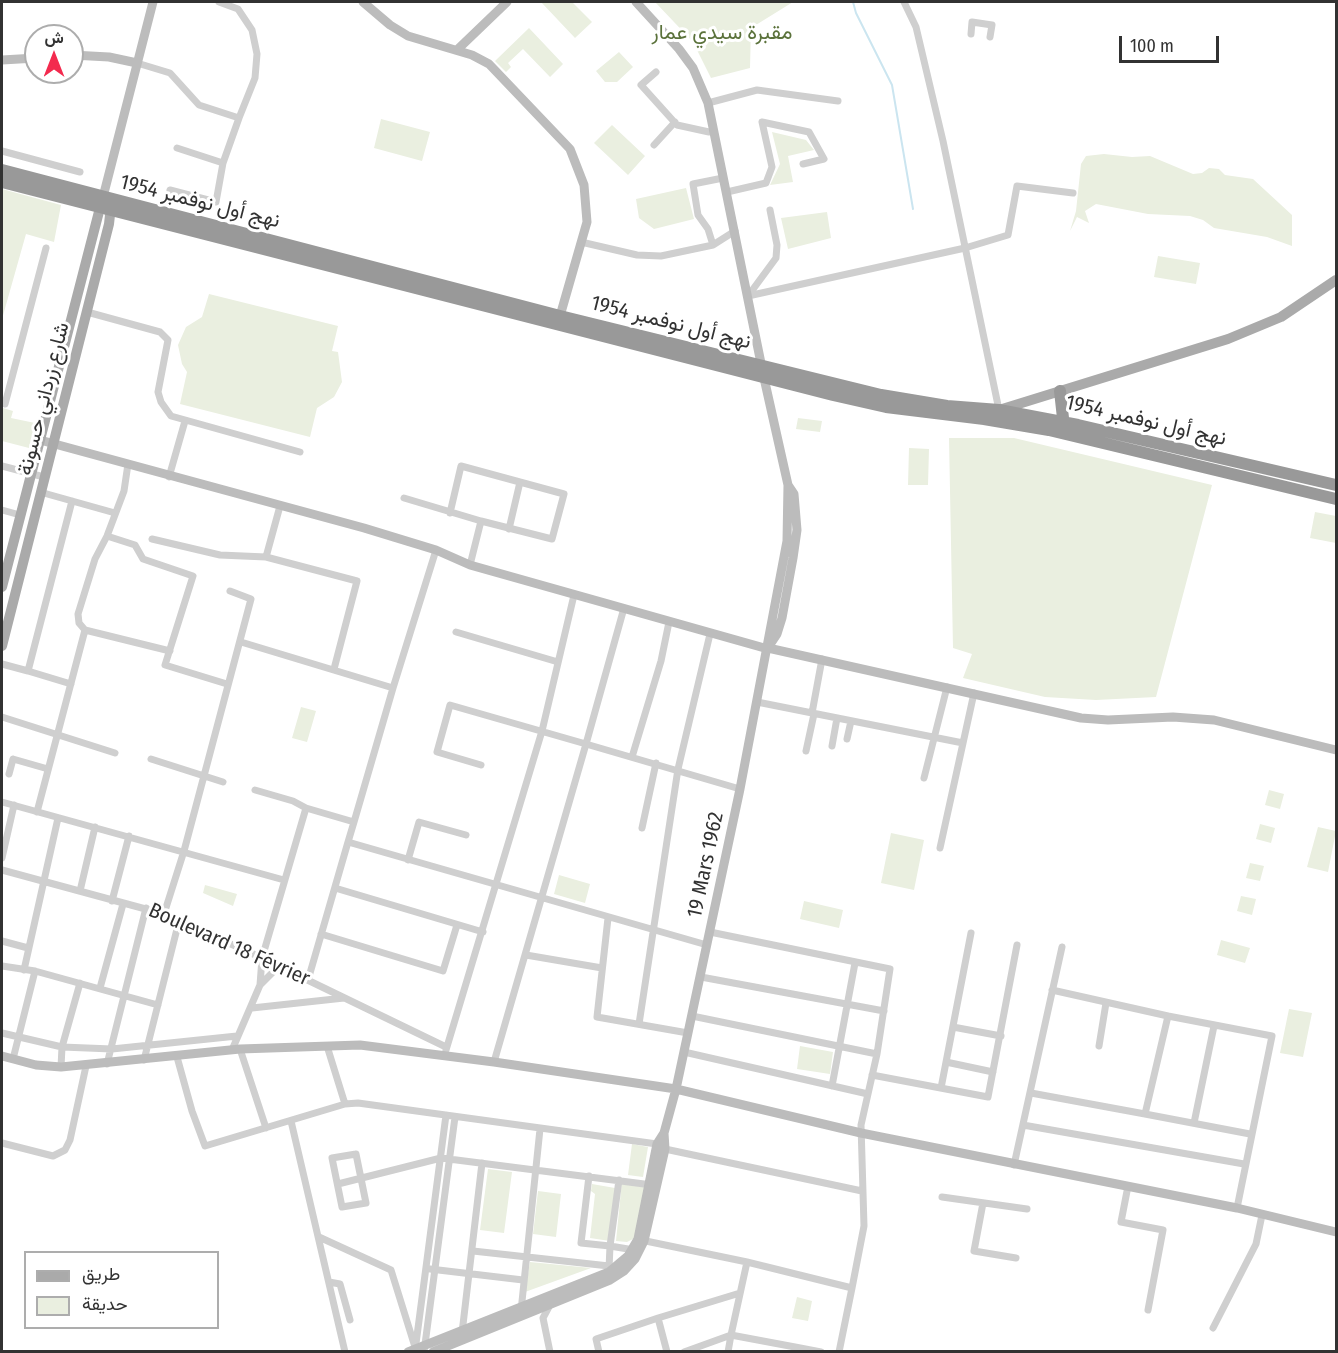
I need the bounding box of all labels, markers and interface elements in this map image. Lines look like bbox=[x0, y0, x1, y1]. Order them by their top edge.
park label: مقبرة سيدي عمار bbox=[652, 20, 792, 46]
north arrow bbox=[24, 24, 84, 84]
scale bar bbox=[1122, 24, 1222, 62]
text: ش bbox=[44, 28, 64, 47]
text: 100 m bbox=[1130, 35, 1174, 57]
street label: نهج أول نوفمبر 1954 bbox=[117, 170, 283, 234]
street label: نهج أول نوفمبر 1954 bbox=[588, 291, 754, 355]
street label: شارع زرداني حسونة bbox=[13, 320, 75, 478]
street label: نهج أول نوفمبر 1954 bbox=[1063, 390, 1229, 452]
street label: 19 Mars 1962 bbox=[683, 810, 729, 920]
street label: Boulevard 18 Février bbox=[145, 898, 313, 992]
legend bbox=[24, 1251, 219, 1329]
text: طريق bbox=[82, 1263, 120, 1285]
text: حديقة bbox=[82, 1293, 128, 1315]

